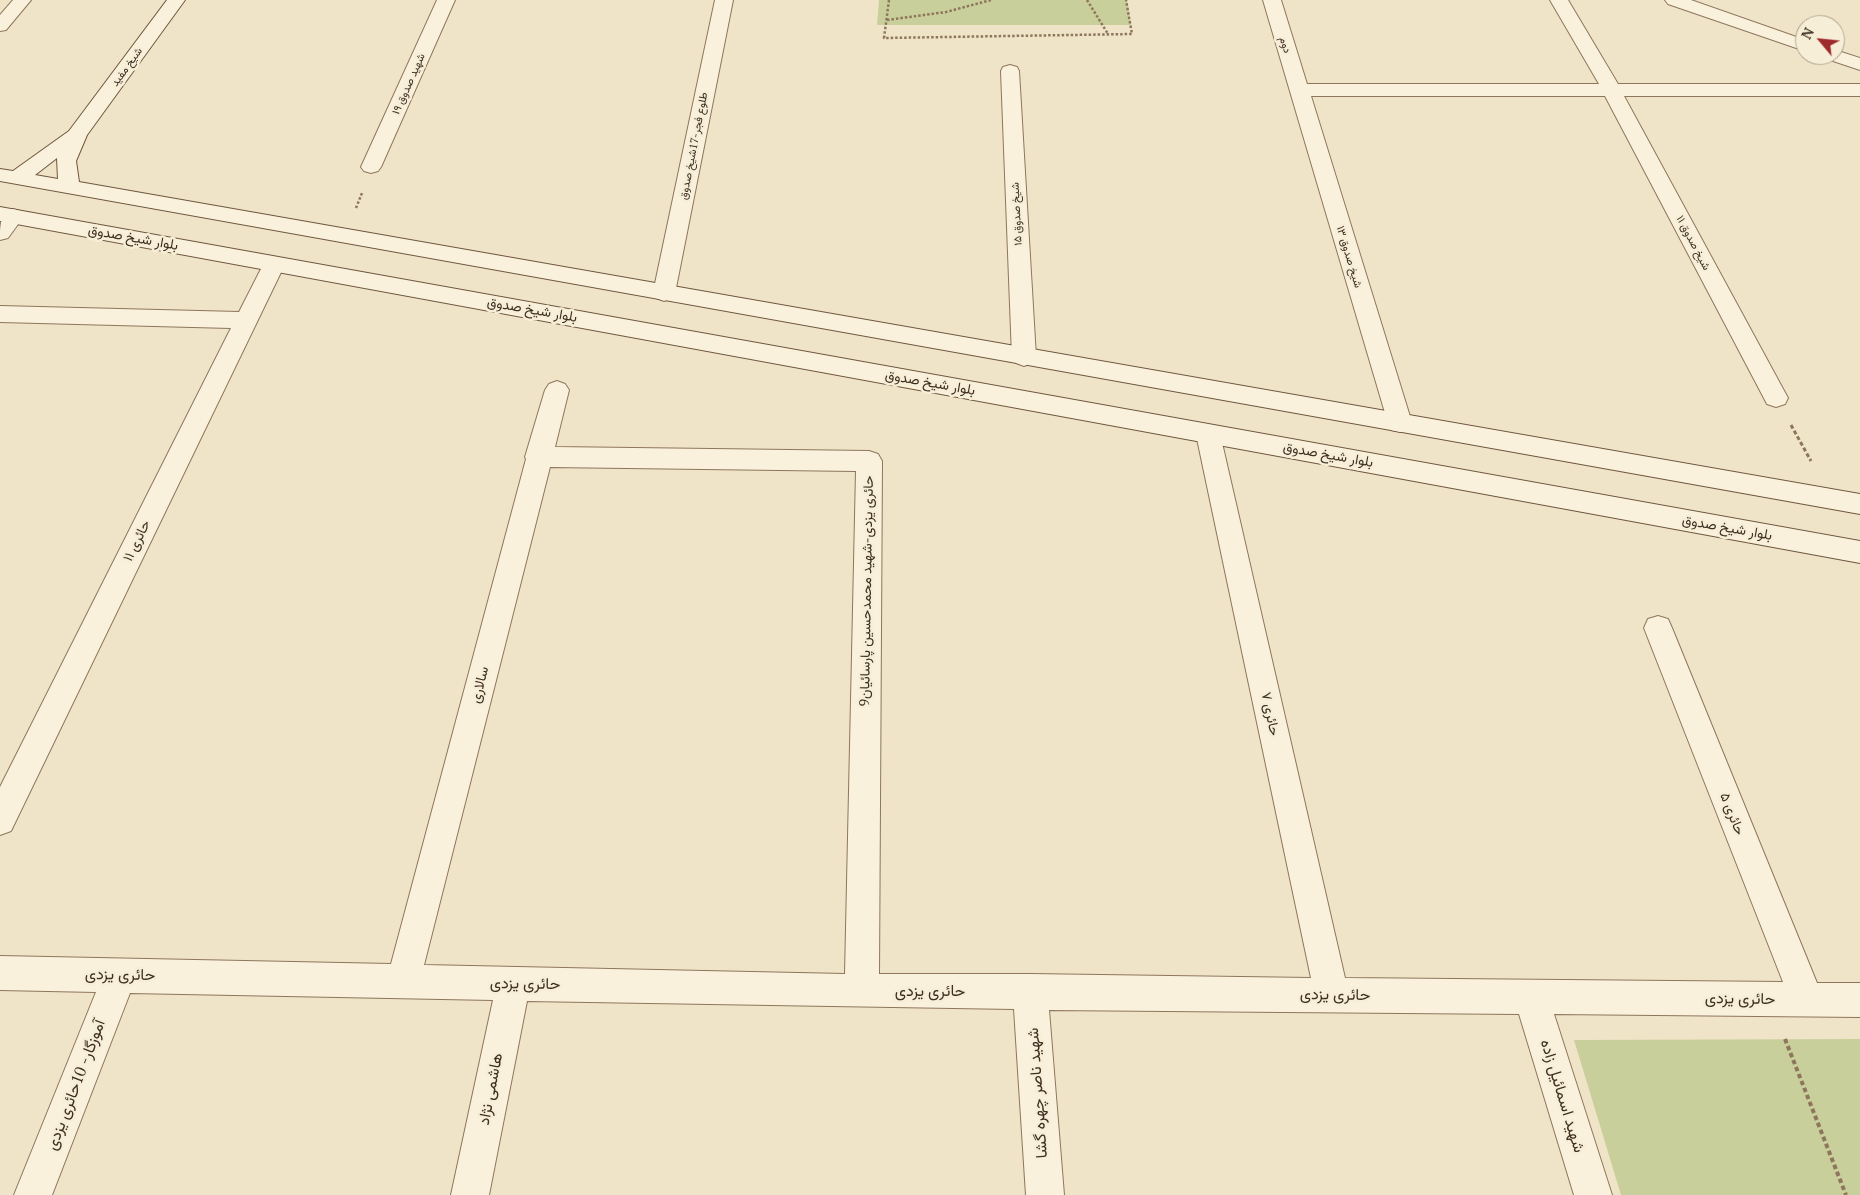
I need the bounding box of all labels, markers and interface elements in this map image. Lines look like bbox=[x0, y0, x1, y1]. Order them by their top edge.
north arrow bbox=[1795, 15, 1845, 65]
text: N bbox=[1796, 24, 1818, 42]
street label: دوم bbox=[1276, 35, 1294, 55]
street label: شیخ مفید bbox=[109, 45, 145, 89]
street label: شهید صدوق ۱۹ bbox=[390, 51, 428, 117]
street label: طلوع فجر-17شیخ صدوق bbox=[677, 91, 711, 201]
street label: شیخ صدوق ۱۵ bbox=[1009, 182, 1025, 246]
street label: شیخ صدوق ۱۱ bbox=[1673, 213, 1713, 273]
street label: بلوار شیخ صدوق bbox=[87, 222, 179, 254]
street label: شیخ صدوق ۱۳ bbox=[1333, 224, 1365, 290]
street label: بلوار شیخ صدوق bbox=[486, 294, 578, 326]
street label: بلوار شیخ صدوق bbox=[884, 367, 976, 399]
street label: بلوار شیخ صدوق bbox=[1282, 439, 1374, 471]
street label: 9حائری یزدی-شهید محمدحسین پارسائیان bbox=[857, 475, 877, 707]
street label: بلوار شیخ صدوق bbox=[1681, 512, 1773, 544]
street label: حائری ۱۱ bbox=[120, 517, 154, 565]
street label: سالاری bbox=[467, 665, 493, 705]
street label: حائری ۷ bbox=[1257, 691, 1283, 737]
street label: حائری ۵ bbox=[1716, 790, 1748, 838]
street label: حائری یزدی bbox=[85, 965, 155, 985]
street label: حائری یزدی bbox=[490, 974, 560, 994]
street label: حائری یزدی bbox=[895, 981, 965, 1001]
street label: حائری یزدی bbox=[1300, 985, 1370, 1005]
street label: حائری یزدی bbox=[1705, 989, 1775, 1009]
street label: آموزگار- 10حائری یزدی bbox=[42, 1017, 110, 1153]
street label: شهید ناصر چهره گشا bbox=[1024, 1027, 1052, 1159]
street label: شهید اسمائیل زاده bbox=[1536, 1037, 1588, 1155]
street label: هاشمی نژاد bbox=[475, 1051, 507, 1127]

